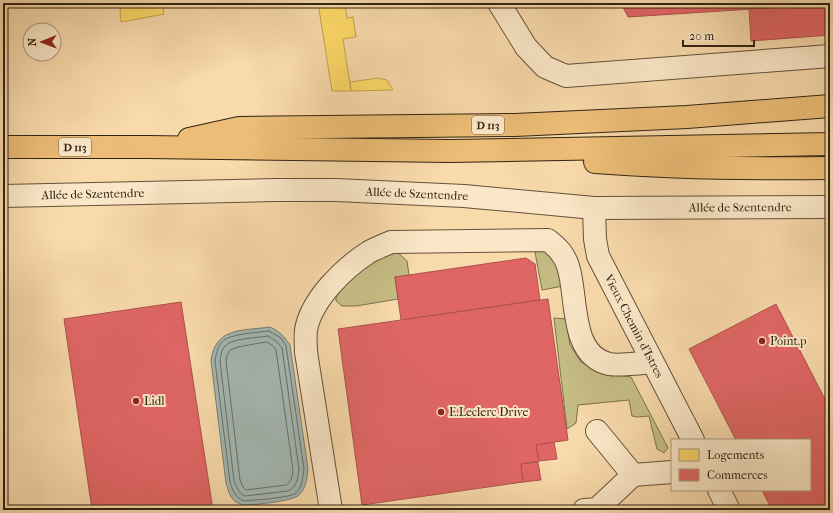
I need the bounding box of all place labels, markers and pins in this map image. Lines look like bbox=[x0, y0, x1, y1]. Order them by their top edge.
place label: Point.p bbox=[770, 334, 807, 348]
marker: Point.p bbox=[757, 336, 767, 346]
place label: Lidl bbox=[144, 394, 165, 408]
marker: Lidl bbox=[131, 396, 141, 406]
place label: E.Leclerc Drive bbox=[449, 405, 529, 419]
marker: E.Leclerc Drive bbox=[436, 407, 446, 417]

